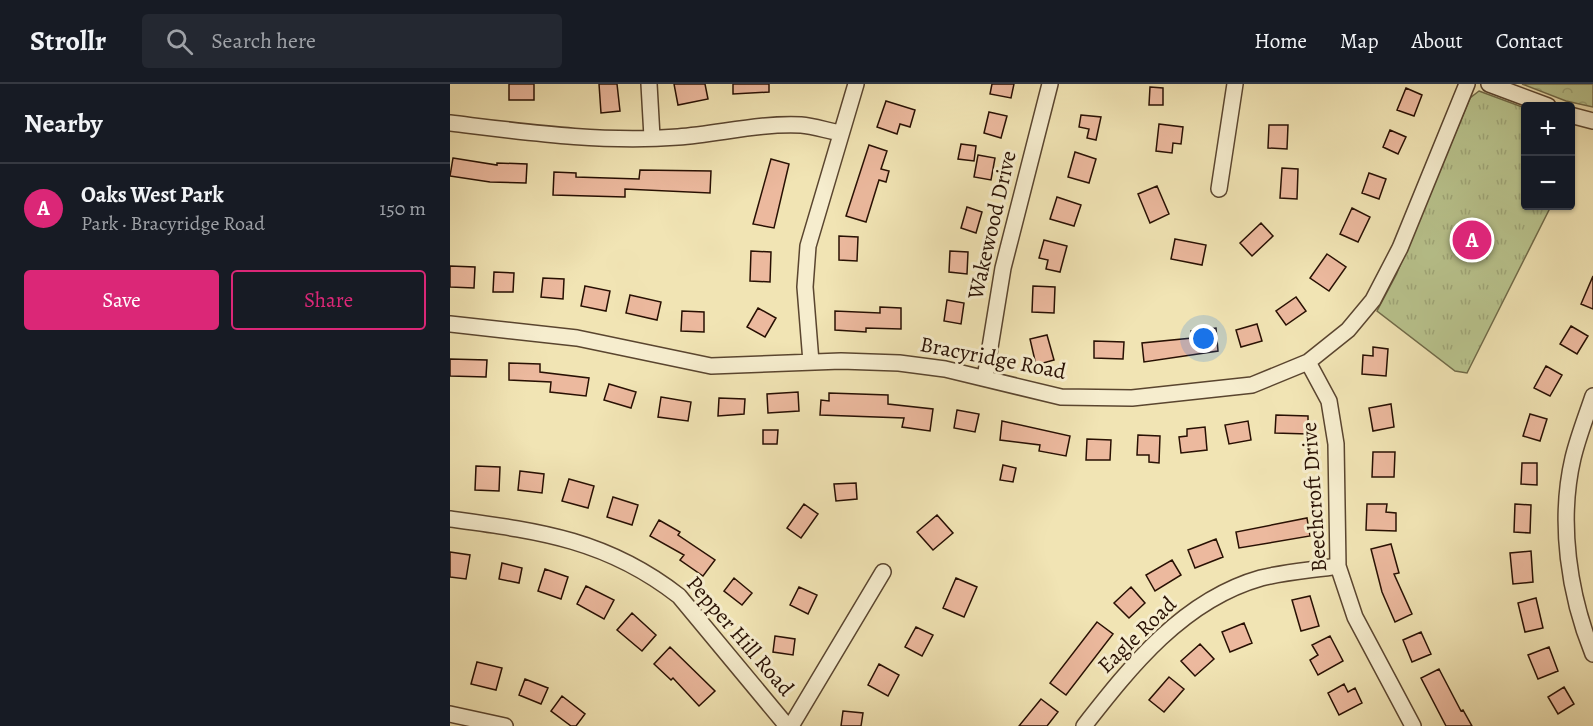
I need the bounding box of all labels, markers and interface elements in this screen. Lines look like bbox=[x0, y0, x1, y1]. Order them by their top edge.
search box bbox=[142, 14, 562, 68]
text: Strollr bbox=[30, 22, 106, 60]
icon: search bbox=[163, 25, 196, 58]
text: Search here bbox=[211, 26, 316, 56]
text: Home bbox=[1254, 27, 1307, 55]
text: Map bbox=[1340, 27, 1378, 55]
text: About bbox=[1411, 27, 1463, 55]
text: Contact bbox=[1496, 27, 1563, 55]
map controls bbox=[1521, 102, 1575, 210]
button: + bbox=[1521, 102, 1575, 156]
text: Nearby bbox=[24, 106, 103, 141]
street label: Wakewood Drive bbox=[960, 148, 1024, 303]
button: − bbox=[1521, 156, 1575, 210]
text: Oaks West Park bbox=[81, 180, 224, 210]
text: A bbox=[37, 195, 50, 222]
text: 150 m bbox=[379, 195, 426, 222]
text: Park · Bracyridge Road bbox=[81, 210, 265, 237]
pin: A bbox=[1452, 218, 1492, 262]
button: Save bbox=[24, 270, 219, 330]
button: Share bbox=[231, 270, 426, 330]
your location bbox=[1189, 324, 1218, 353]
street label: Bracyridge Road bbox=[917, 329, 1069, 387]
street label: Beechcroft Drive bbox=[1294, 421, 1334, 573]
street label: Pepper Hill Road bbox=[679, 569, 801, 703]
street label: Eagle Road bbox=[1091, 590, 1183, 680]

